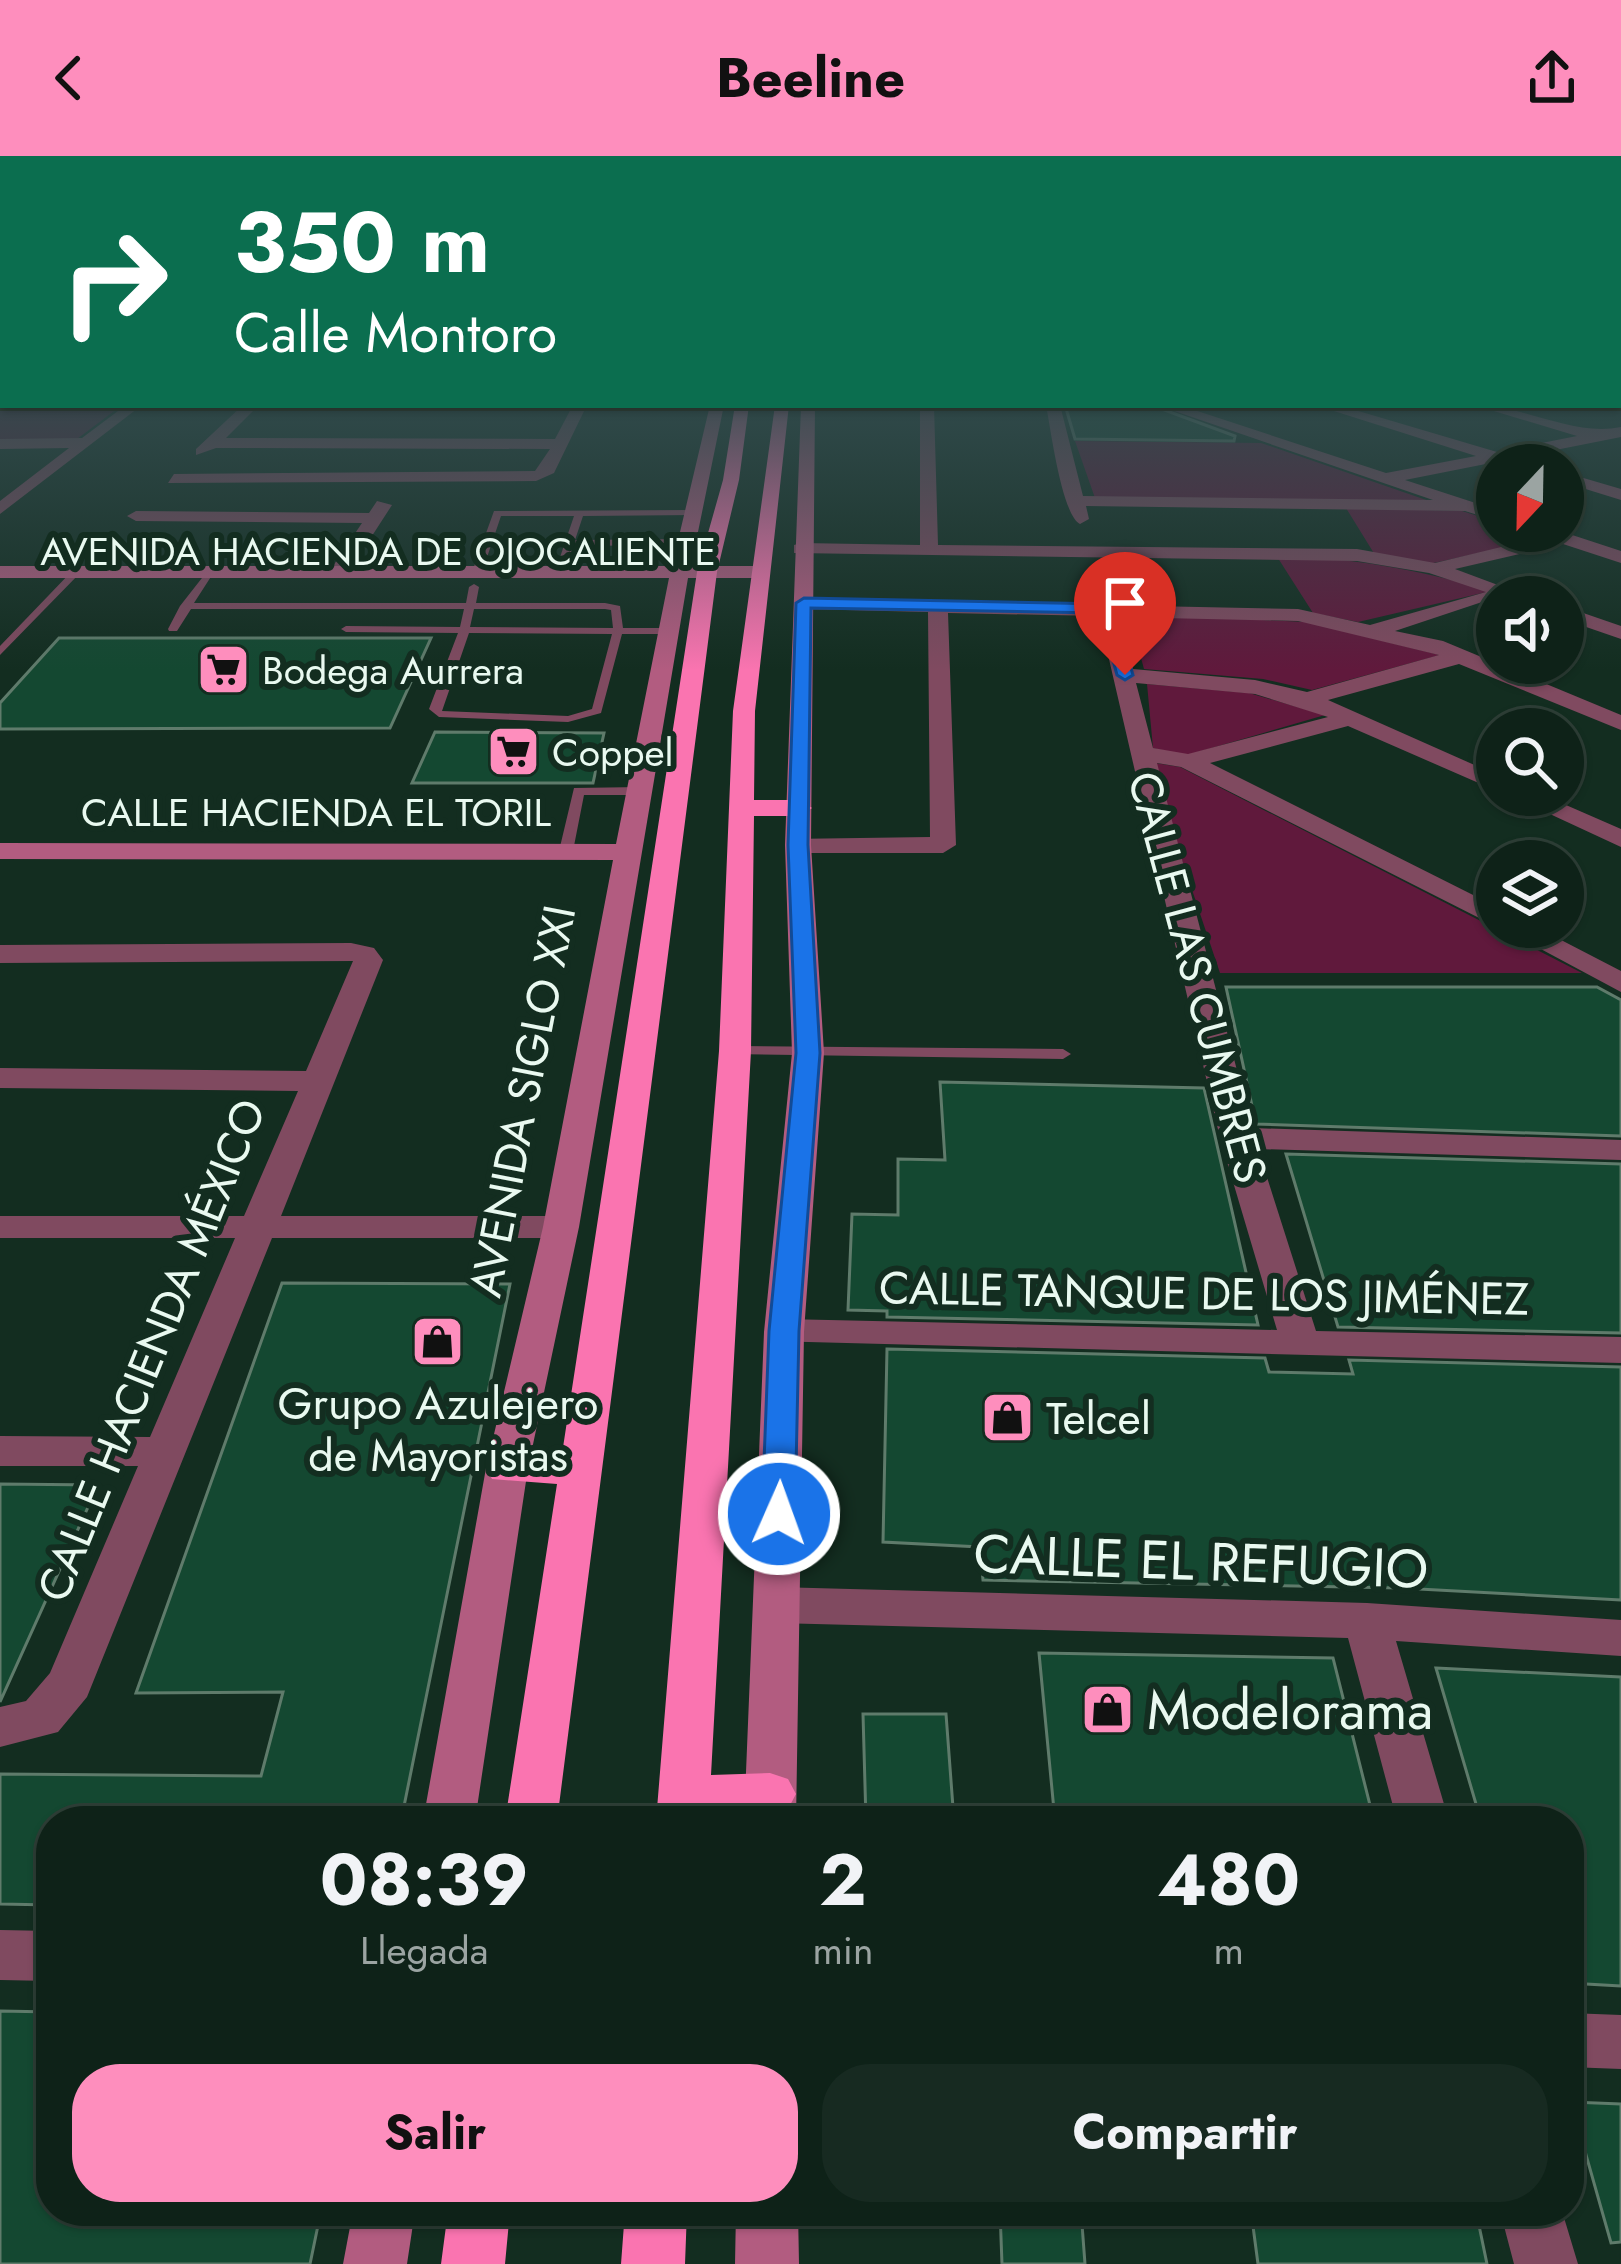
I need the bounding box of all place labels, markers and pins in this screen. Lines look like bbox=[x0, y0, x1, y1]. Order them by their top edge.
pin bbox=[1074, 552, 1176, 675]
supermarket icon: Bodega Aurrera bbox=[195, 642, 251, 698]
place label: Bodega Aurrera bbox=[262, 642, 524, 699]
supermarket icon: Coppel bbox=[485, 724, 541, 780]
place label: Coppel bbox=[552, 724, 674, 781]
shop icon: Grupo Azulejero de Mayoristas bbox=[410, 1314, 466, 1370]
place label: Grupo Azulejero de Mayoristas bbox=[278, 1371, 598, 1488]
place label: Telcel bbox=[1046, 1386, 1151, 1451]
shop icon: Telcel bbox=[979, 1390, 1035, 1446]
place label: Modelorama bbox=[1147, 1671, 1433, 1749]
shop icon: Modelorama bbox=[1080, 1682, 1136, 1738]

